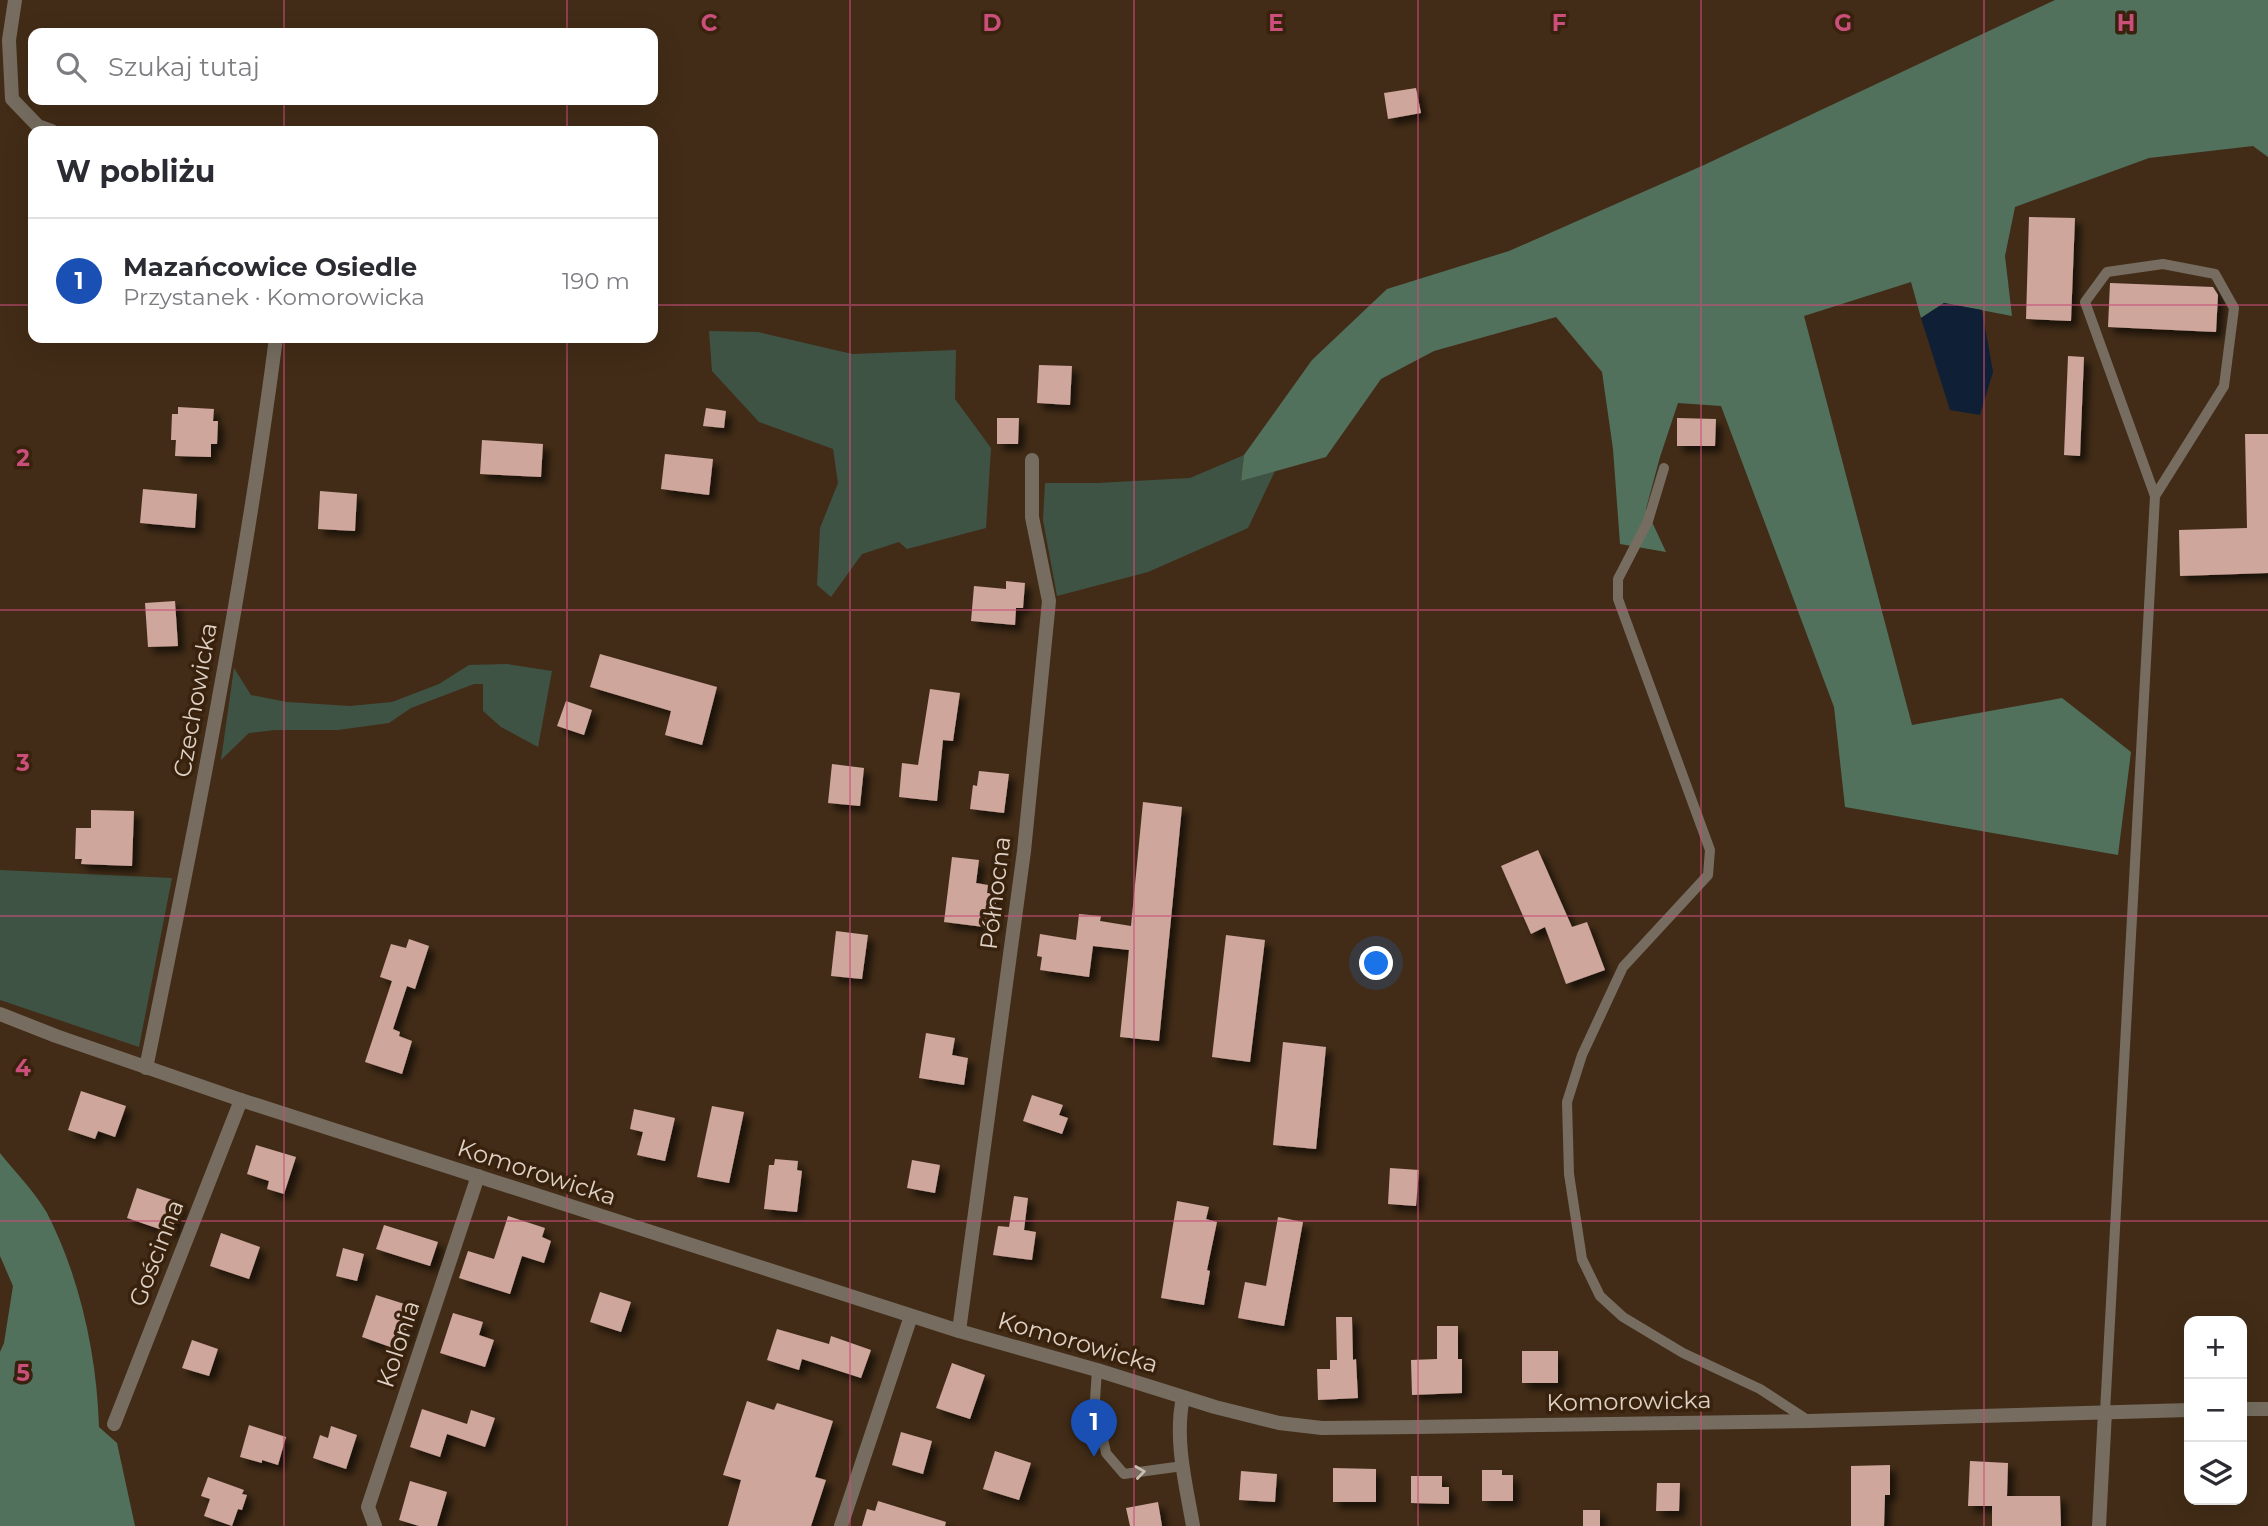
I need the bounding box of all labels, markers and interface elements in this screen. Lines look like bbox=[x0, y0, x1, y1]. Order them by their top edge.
text: C bbox=[701, 9, 718, 37]
text: D bbox=[983, 9, 1002, 37]
text: E bbox=[1268, 9, 1284, 37]
text: F bbox=[1552, 9, 1567, 37]
text: G bbox=[1834, 9, 1852, 37]
text: H bbox=[2117, 9, 2135, 37]
search box bbox=[28, 28, 658, 105]
icon: search bbox=[52, 48, 90, 86]
text: Szukaj tutaj bbox=[108, 51, 260, 83]
text: W pobliżu bbox=[56, 153, 215, 190]
text: Mazańcowice Osiedle bbox=[123, 251, 417, 283]
text: 1 bbox=[74, 267, 84, 295]
text: 190 m bbox=[562, 267, 630, 295]
text: Przystanek · Komorowicka bbox=[123, 283, 425, 311]
text: 2 bbox=[16, 444, 30, 472]
street label: Czechowicka bbox=[167, 620, 223, 780]
text: 3 bbox=[15, 749, 30, 777]
street label: Północna bbox=[974, 835, 1016, 951]
your location bbox=[1359, 946, 1393, 980]
text: 4 bbox=[15, 1054, 31, 1082]
street label: Komorowicka bbox=[454, 1133, 620, 1211]
street label: Gościnna bbox=[122, 1196, 190, 1310]
street label: Kolonia bbox=[370, 1297, 426, 1391]
street label: Komorowicka bbox=[995, 1305, 1161, 1379]
map controls bbox=[2184, 1316, 2247, 1505]
button: + bbox=[2184, 1316, 2247, 1379]
text: 5 bbox=[16, 1359, 30, 1387]
button: − bbox=[2184, 1379, 2247, 1442]
street label: Komorowicka bbox=[1546, 1385, 1712, 1417]
pin: 1 bbox=[1071, 1399, 1117, 1457]
button: layers bbox=[2184, 1442, 2247, 1505]
one-way arrow bbox=[1134, 1464, 1146, 1479]

